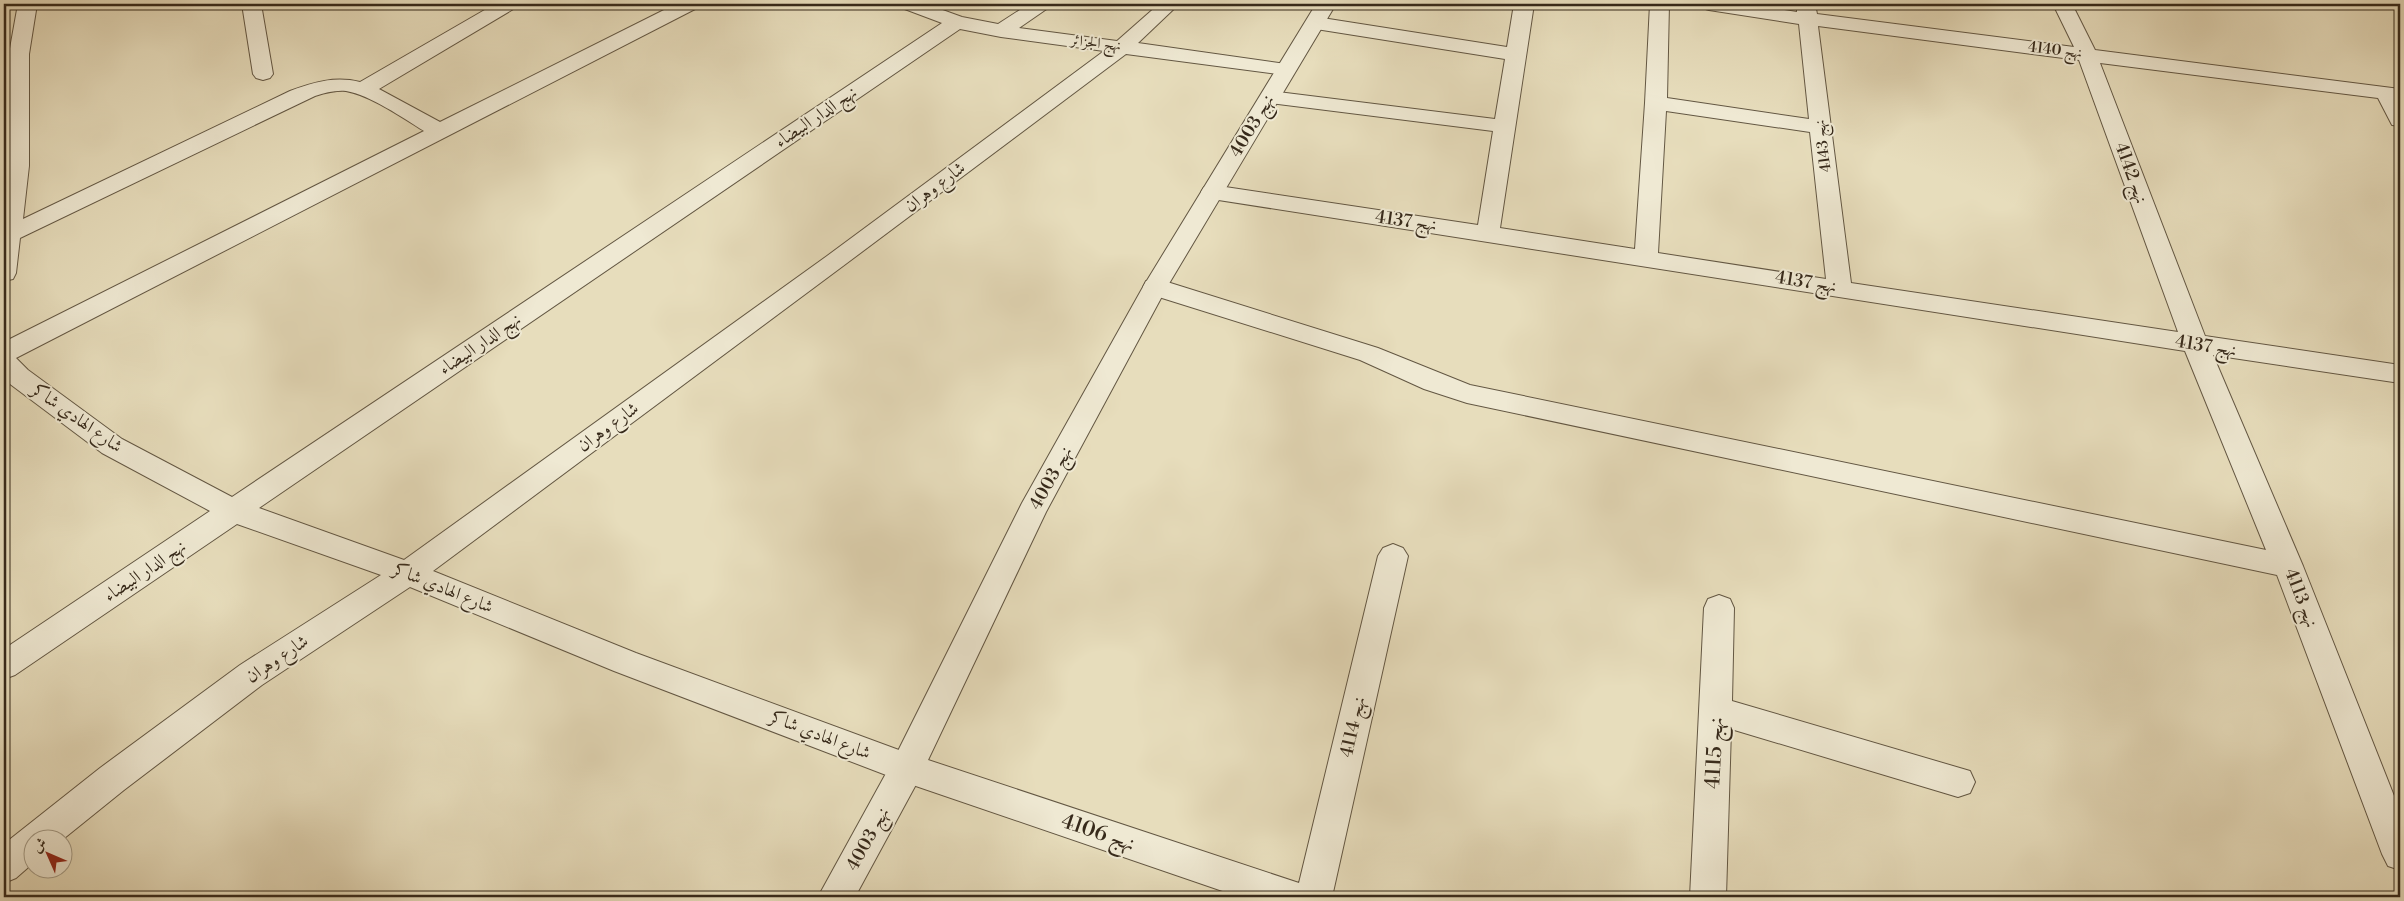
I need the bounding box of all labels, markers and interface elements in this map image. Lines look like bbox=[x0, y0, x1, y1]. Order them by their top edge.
street label: نهج الجزائر bbox=[1067, 30, 1122, 59]
street label: نهج 4140 bbox=[2026, 37, 2083, 67]
street label: نهج الدار البيضاء bbox=[770, 81, 864, 156]
street label: نهج 4003 bbox=[1224, 90, 1283, 164]
street label: نهج 4143 bbox=[1810, 118, 1840, 173]
street label: نهج 4142 bbox=[2106, 139, 2153, 208]
street label: شارع وهران bbox=[900, 157, 972, 220]
street label: نهج 4137 bbox=[1373, 205, 1438, 241]
street label: نهج 4137 bbox=[1773, 266, 1838, 302]
street label: نهج الدار البيضاء bbox=[434, 308, 528, 383]
street label: نهج 4137 bbox=[2173, 330, 2238, 366]
street label: شارع الهادي شاكر bbox=[23, 377, 127, 460]
street label: شارع وهران bbox=[573, 397, 645, 460]
street label: نهج 4003 bbox=[1024, 442, 1081, 516]
street label: نهج الدار البيضاء bbox=[99, 535, 193, 610]
street label: شارع الهادي شاكر bbox=[386, 557, 497, 621]
street label: نهج 4113 bbox=[2276, 565, 2323, 632]
street label: شارع وهران bbox=[241, 630, 314, 691]
street label: نهج 4114 bbox=[1335, 694, 1375, 760]
street label: شارع الهادي شاكر bbox=[763, 704, 874, 768]
street label: نهج 4115 bbox=[1700, 716, 1735, 790]
street label: نهج 4003 bbox=[841, 803, 898, 877]
street label: نهج 4106 bbox=[1056, 808, 1138, 862]
north arrow bbox=[22, 828, 72, 878]
text: ش bbox=[28, 834, 51, 857]

